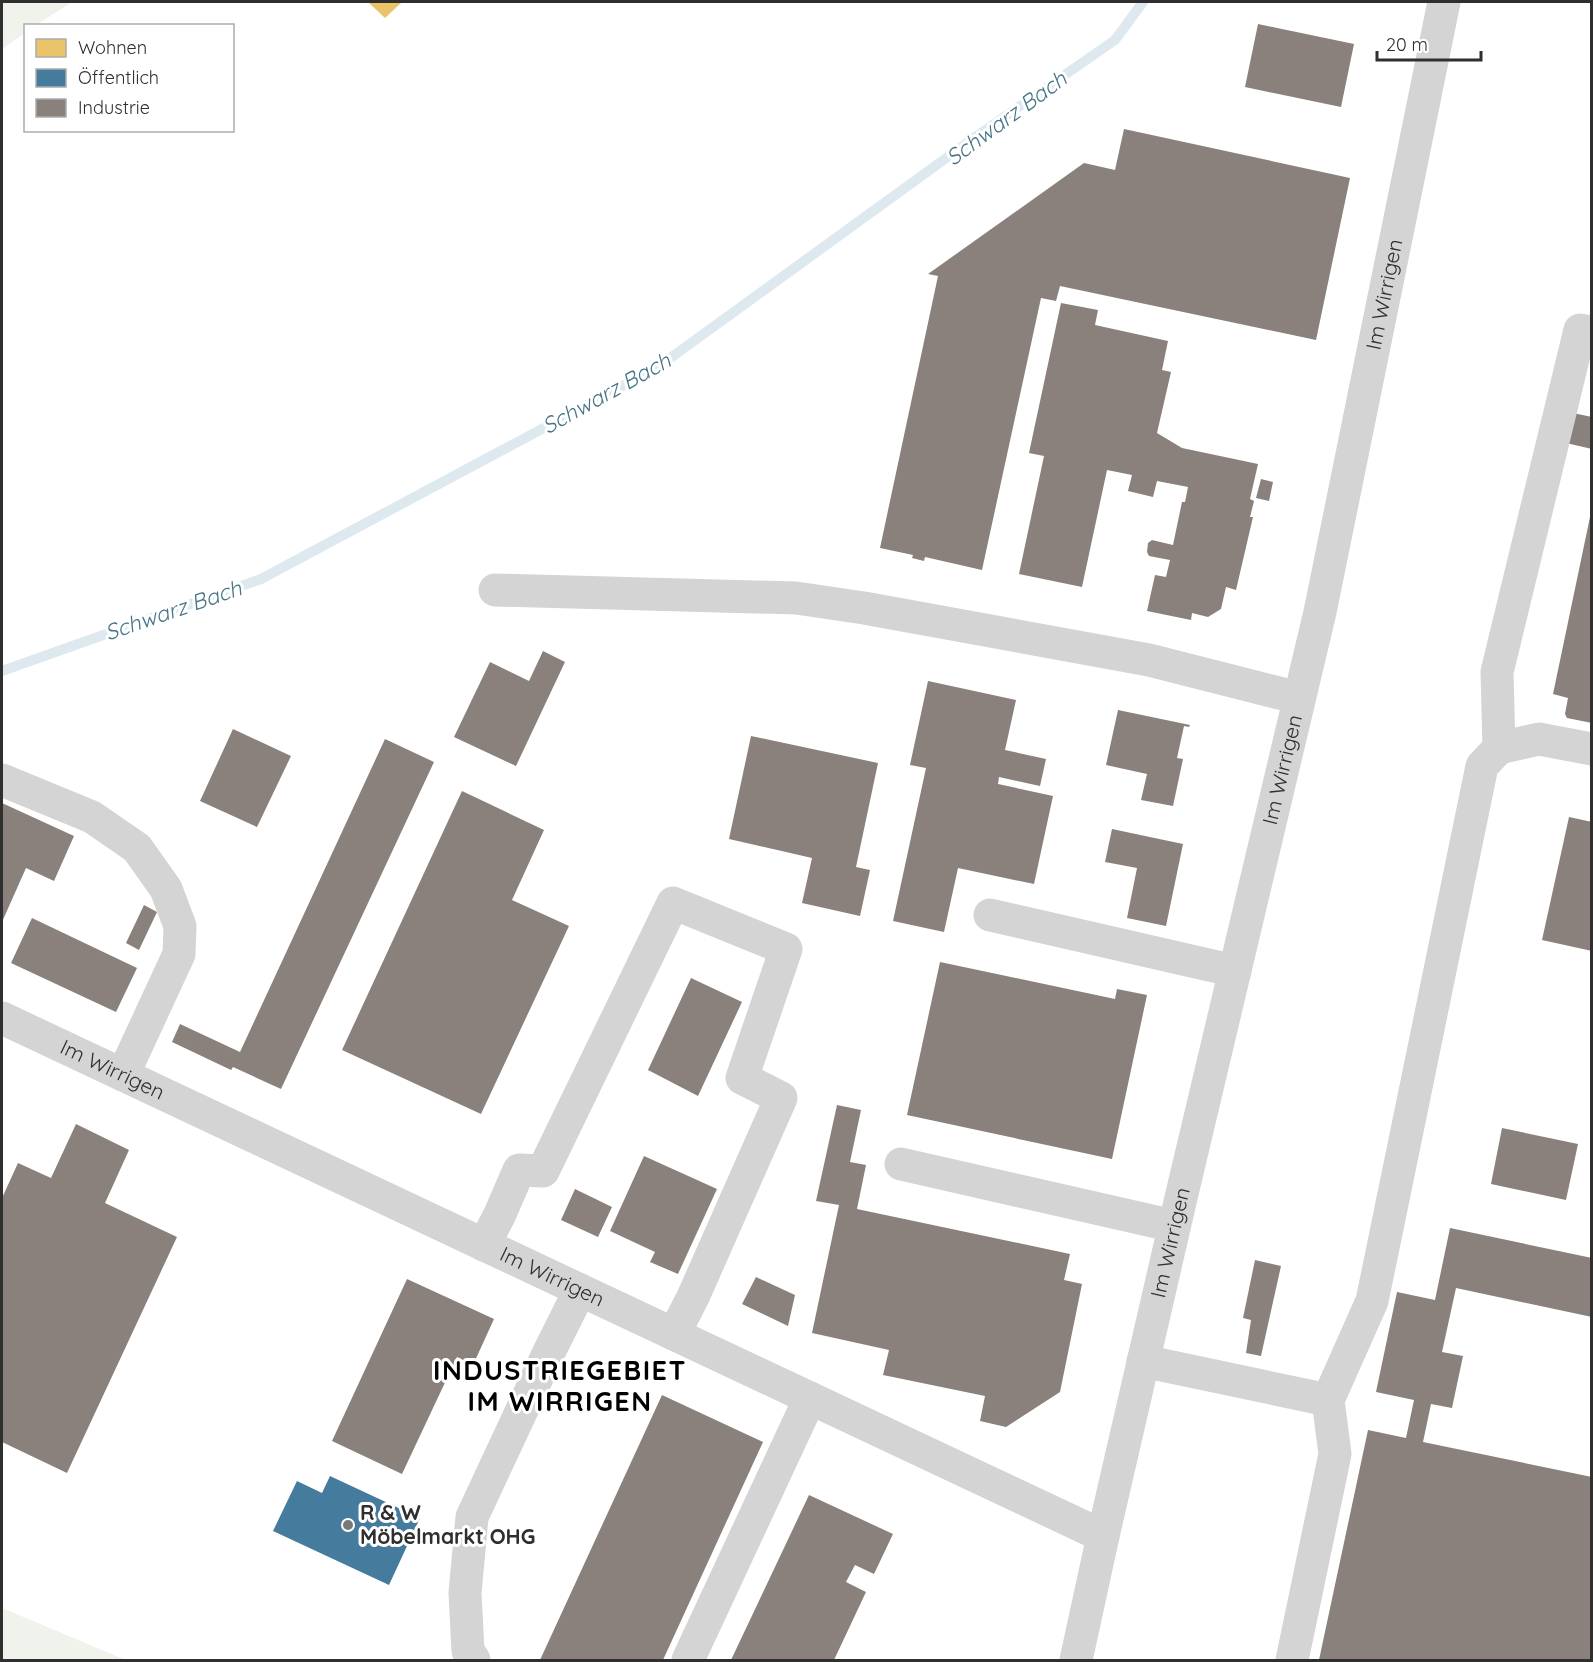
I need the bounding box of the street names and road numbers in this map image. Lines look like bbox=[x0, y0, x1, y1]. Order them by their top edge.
street label: Im Wirrigen bbox=[1360, 237, 1407, 352]
street label: Im Wirrigen bbox=[1256, 712, 1307, 827]
street label: Im Wirrigen bbox=[56, 1033, 169, 1105]
street label: Im Wirrigen bbox=[1144, 1185, 1195, 1300]
street label: Im Wirrigen bbox=[496, 1240, 609, 1312]

